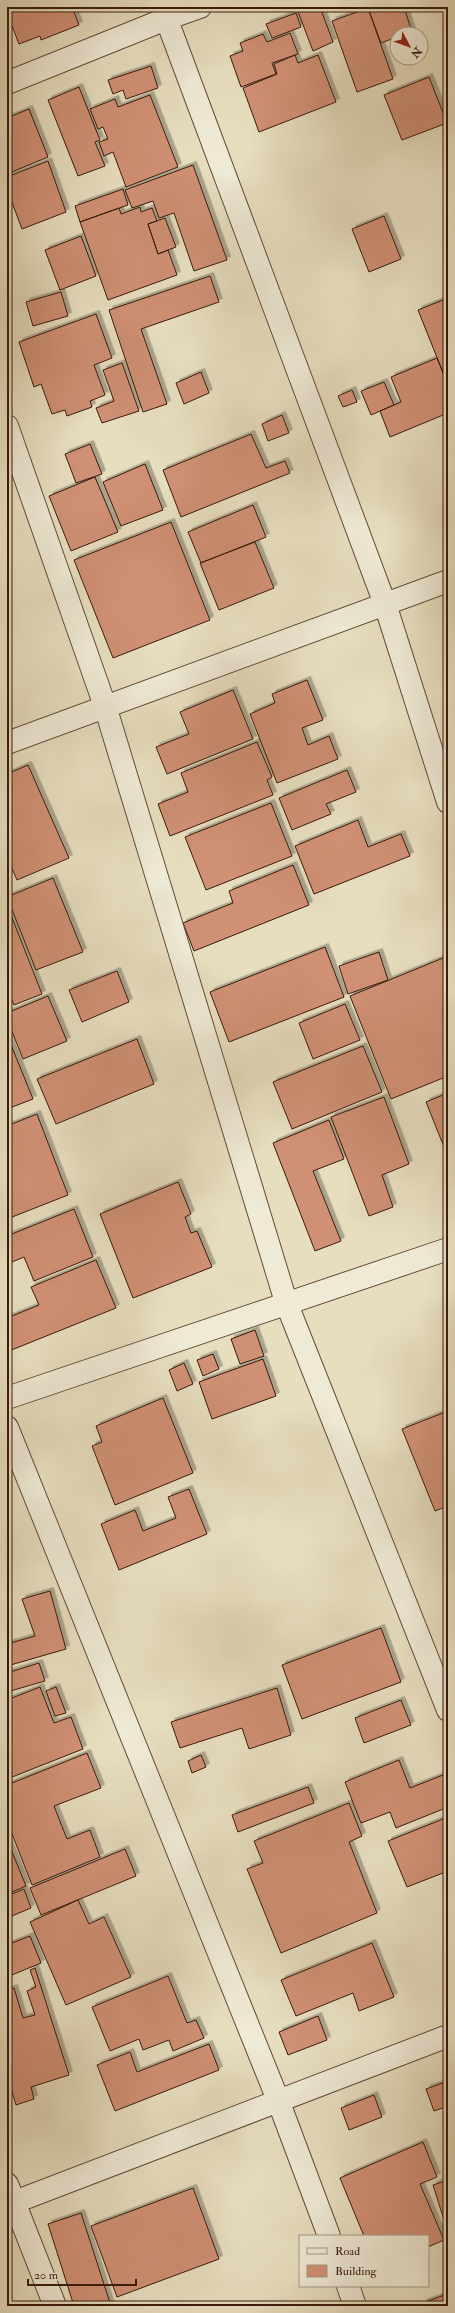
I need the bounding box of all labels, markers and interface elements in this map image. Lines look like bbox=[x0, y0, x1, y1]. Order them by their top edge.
north arrow bbox=[389, 26, 429, 66]
text: N bbox=[407, 43, 425, 61]
legend bbox=[299, 2235, 429, 2287]
text: Road bbox=[335, 2244, 360, 2259]
scale bar bbox=[28, 2261, 136, 2287]
text: Building bbox=[335, 2264, 378, 2279]
text: 20 m bbox=[34, 2268, 59, 2283]

